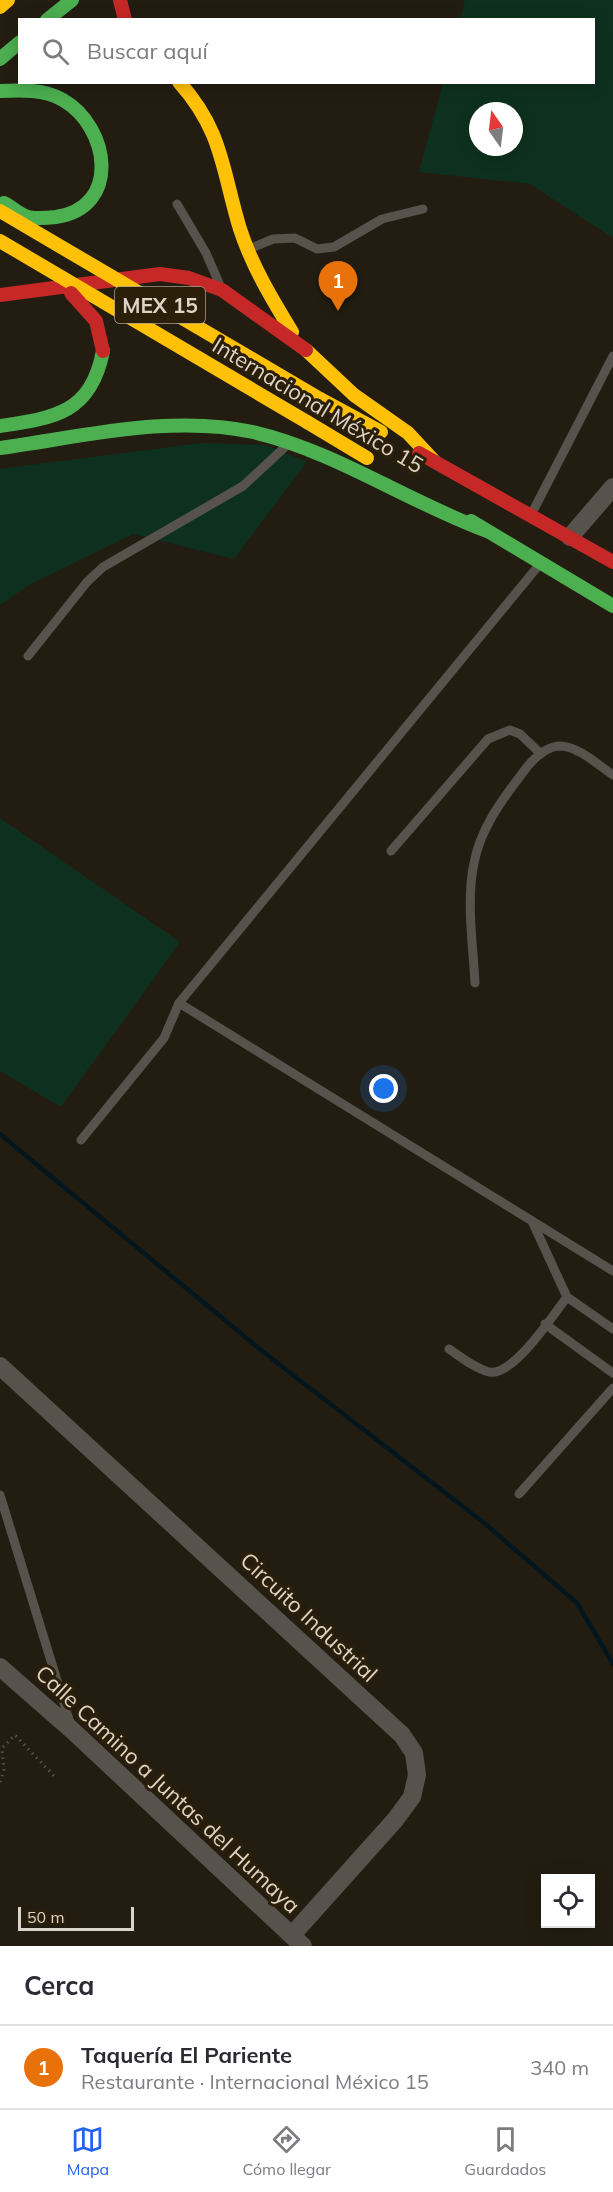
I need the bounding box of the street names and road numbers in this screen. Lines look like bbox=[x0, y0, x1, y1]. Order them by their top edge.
road number: MEX 15 bbox=[115, 287, 205, 323]
street label: Internacional México 15 bbox=[207, 331, 429, 479]
street label: Circuito Industrial bbox=[235, 1546, 383, 1688]
street label: Calle Camino a Juntas del Humaya bbox=[30, 1659, 306, 1919]

